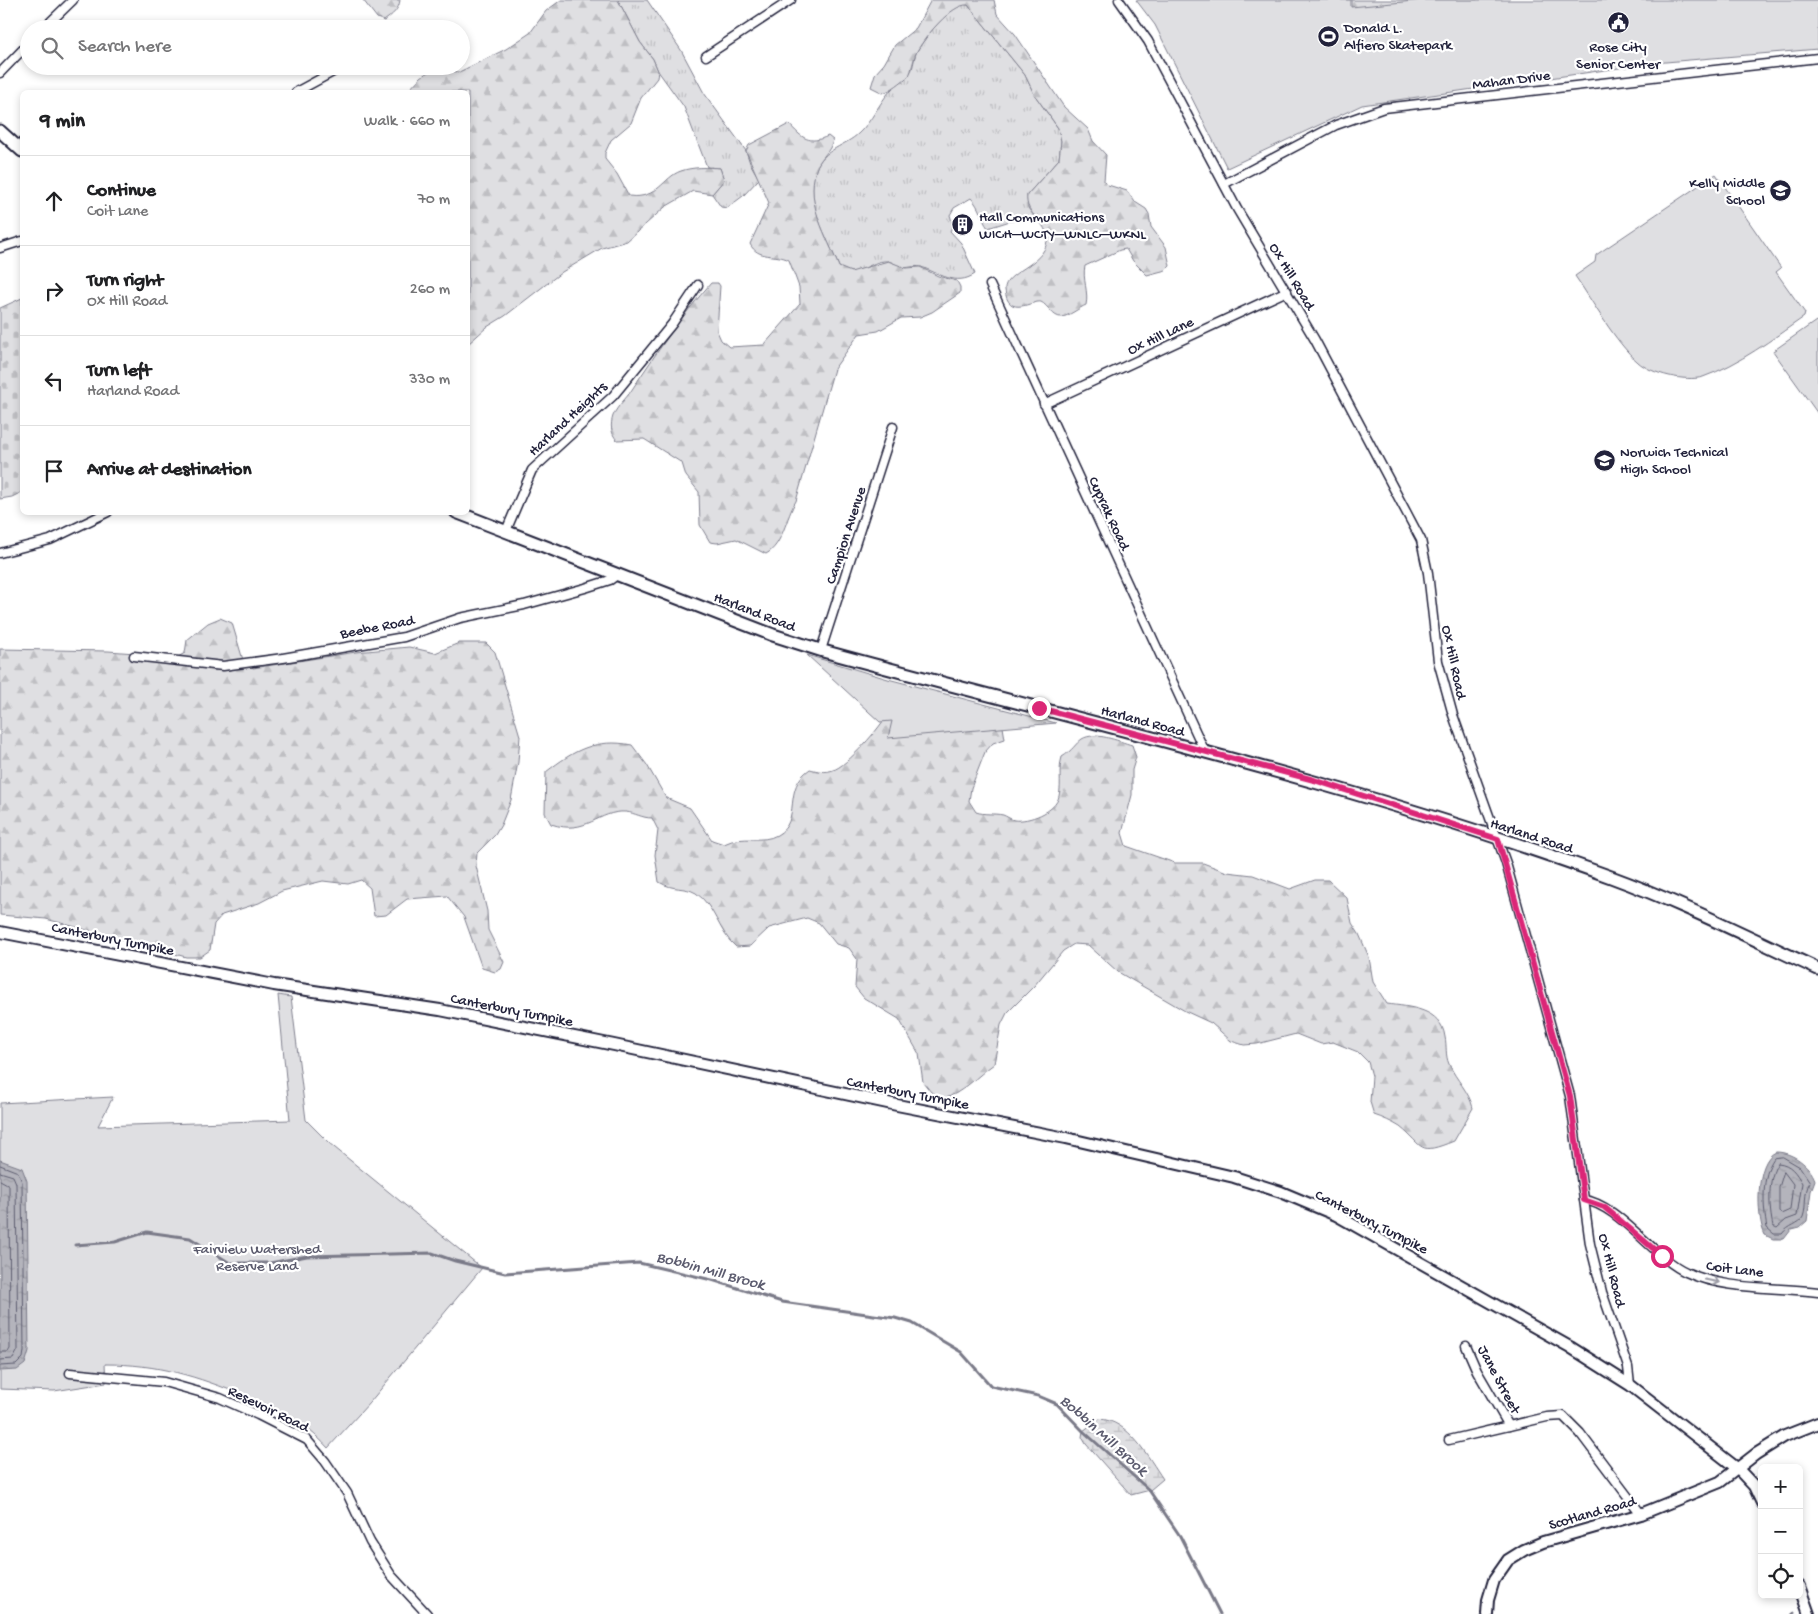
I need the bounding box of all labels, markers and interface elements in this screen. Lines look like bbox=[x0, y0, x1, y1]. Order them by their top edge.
public building icon: Rose City Senior Center bbox=[1606, 11, 1630, 35]
search box bbox=[20, 20, 470, 75]
place label: Donald L. Alfiero Skatepark bbox=[1343, 20, 1453, 55]
sports icon: Donald L. Alfiero Skatepark bbox=[1316, 24, 1340, 48]
icon: search bbox=[38, 34, 66, 62]
text: Search here bbox=[78, 36, 172, 59]
place label: Rose City Senior Center bbox=[1576, 39, 1662, 74]
street label: Mahan Drive bbox=[1471, 67, 1552, 95]
text: 9 min bbox=[40, 110, 85, 135]
text: Walk · 660 m bbox=[364, 113, 450, 132]
place label: Kelly Middle School bbox=[1689, 175, 1765, 210]
school or university icon: Kelly Middle School bbox=[1769, 179, 1793, 203]
text: Continue bbox=[87, 180, 156, 203]
icon: ahead bbox=[40, 187, 68, 215]
text: 70 m bbox=[417, 191, 450, 210]
text: Coit Lane bbox=[87, 203, 148, 222]
place label: Hall Communications WICH–WCTY–WNLC–WKNL bbox=[979, 209, 1146, 244]
building icon: Hall Communications WICH–WCTY–WNLC–WKNL bbox=[951, 213, 975, 237]
street label: Ox Hill Road bbox=[1264, 240, 1319, 315]
text: Turn right bbox=[87, 270, 163, 293]
icon: right bbox=[40, 277, 68, 305]
text: 260 m bbox=[410, 281, 450, 300]
text: Ox Hill Road bbox=[87, 293, 167, 312]
street label: Ox Hill Lane bbox=[1125, 314, 1197, 360]
text: Turn left bbox=[87, 360, 151, 383]
icon: left bbox=[40, 367, 68, 395]
text: 330 m bbox=[409, 371, 450, 390]
street label: Harland Heights bbox=[525, 378, 612, 461]
text: Harland Road bbox=[87, 383, 179, 402]
place label: Norwich Technical High School bbox=[1620, 444, 1728, 479]
school or university icon: Norwich Technical High School bbox=[1592, 448, 1616, 472]
icon: arrive bbox=[40, 457, 68, 485]
text: Arrive at destination bbox=[87, 459, 251, 482]
street label: Cuprak Road bbox=[1083, 474, 1134, 555]
street label: Campion Avenue bbox=[823, 484, 871, 587]
street label: Harland Road bbox=[711, 589, 799, 637]
street label: Beebe Road bbox=[338, 612, 417, 644]
street label: Ox Hill Road bbox=[1436, 624, 1470, 702]
route end bbox=[1028, 697, 1051, 720]
street label: Harland Road bbox=[1099, 702, 1188, 742]
street label: Harland Road bbox=[1488, 815, 1576, 859]
street label: Canterbury Turnpike bbox=[50, 919, 176, 961]
street label: Canterbury Turnpike bbox=[449, 990, 575, 1032]
street label: Canterbury Turnpike bbox=[845, 1073, 971, 1115]
street label: Canterbury Turnpike bbox=[1312, 1187, 1431, 1259]
street label: Ox Hill Road bbox=[1593, 1232, 1629, 1310]
park label: Fairview Watershed Reserve Land bbox=[192, 1241, 322, 1276]
route start bbox=[1651, 1245, 1674, 1268]
water label: Bobbin Mill Brook bbox=[654, 1249, 768, 1296]
street label: Coit Lane bbox=[1705, 1258, 1765, 1282]
one-way arrow bbox=[1704, 1277, 1720, 1286]
street label: Jane Street bbox=[1473, 1343, 1525, 1419]
street label: Resevoir Road bbox=[225, 1382, 313, 1438]
water label: Bobbin Mill Brook bbox=[1055, 1392, 1152, 1482]
map controls bbox=[1758, 1464, 1803, 1599]
button: + bbox=[1758, 1464, 1803, 1509]
street label: Scotland Road bbox=[1547, 1493, 1639, 1535]
button: − bbox=[1758, 1509, 1803, 1554]
button: locate bbox=[1758, 1554, 1803, 1599]

